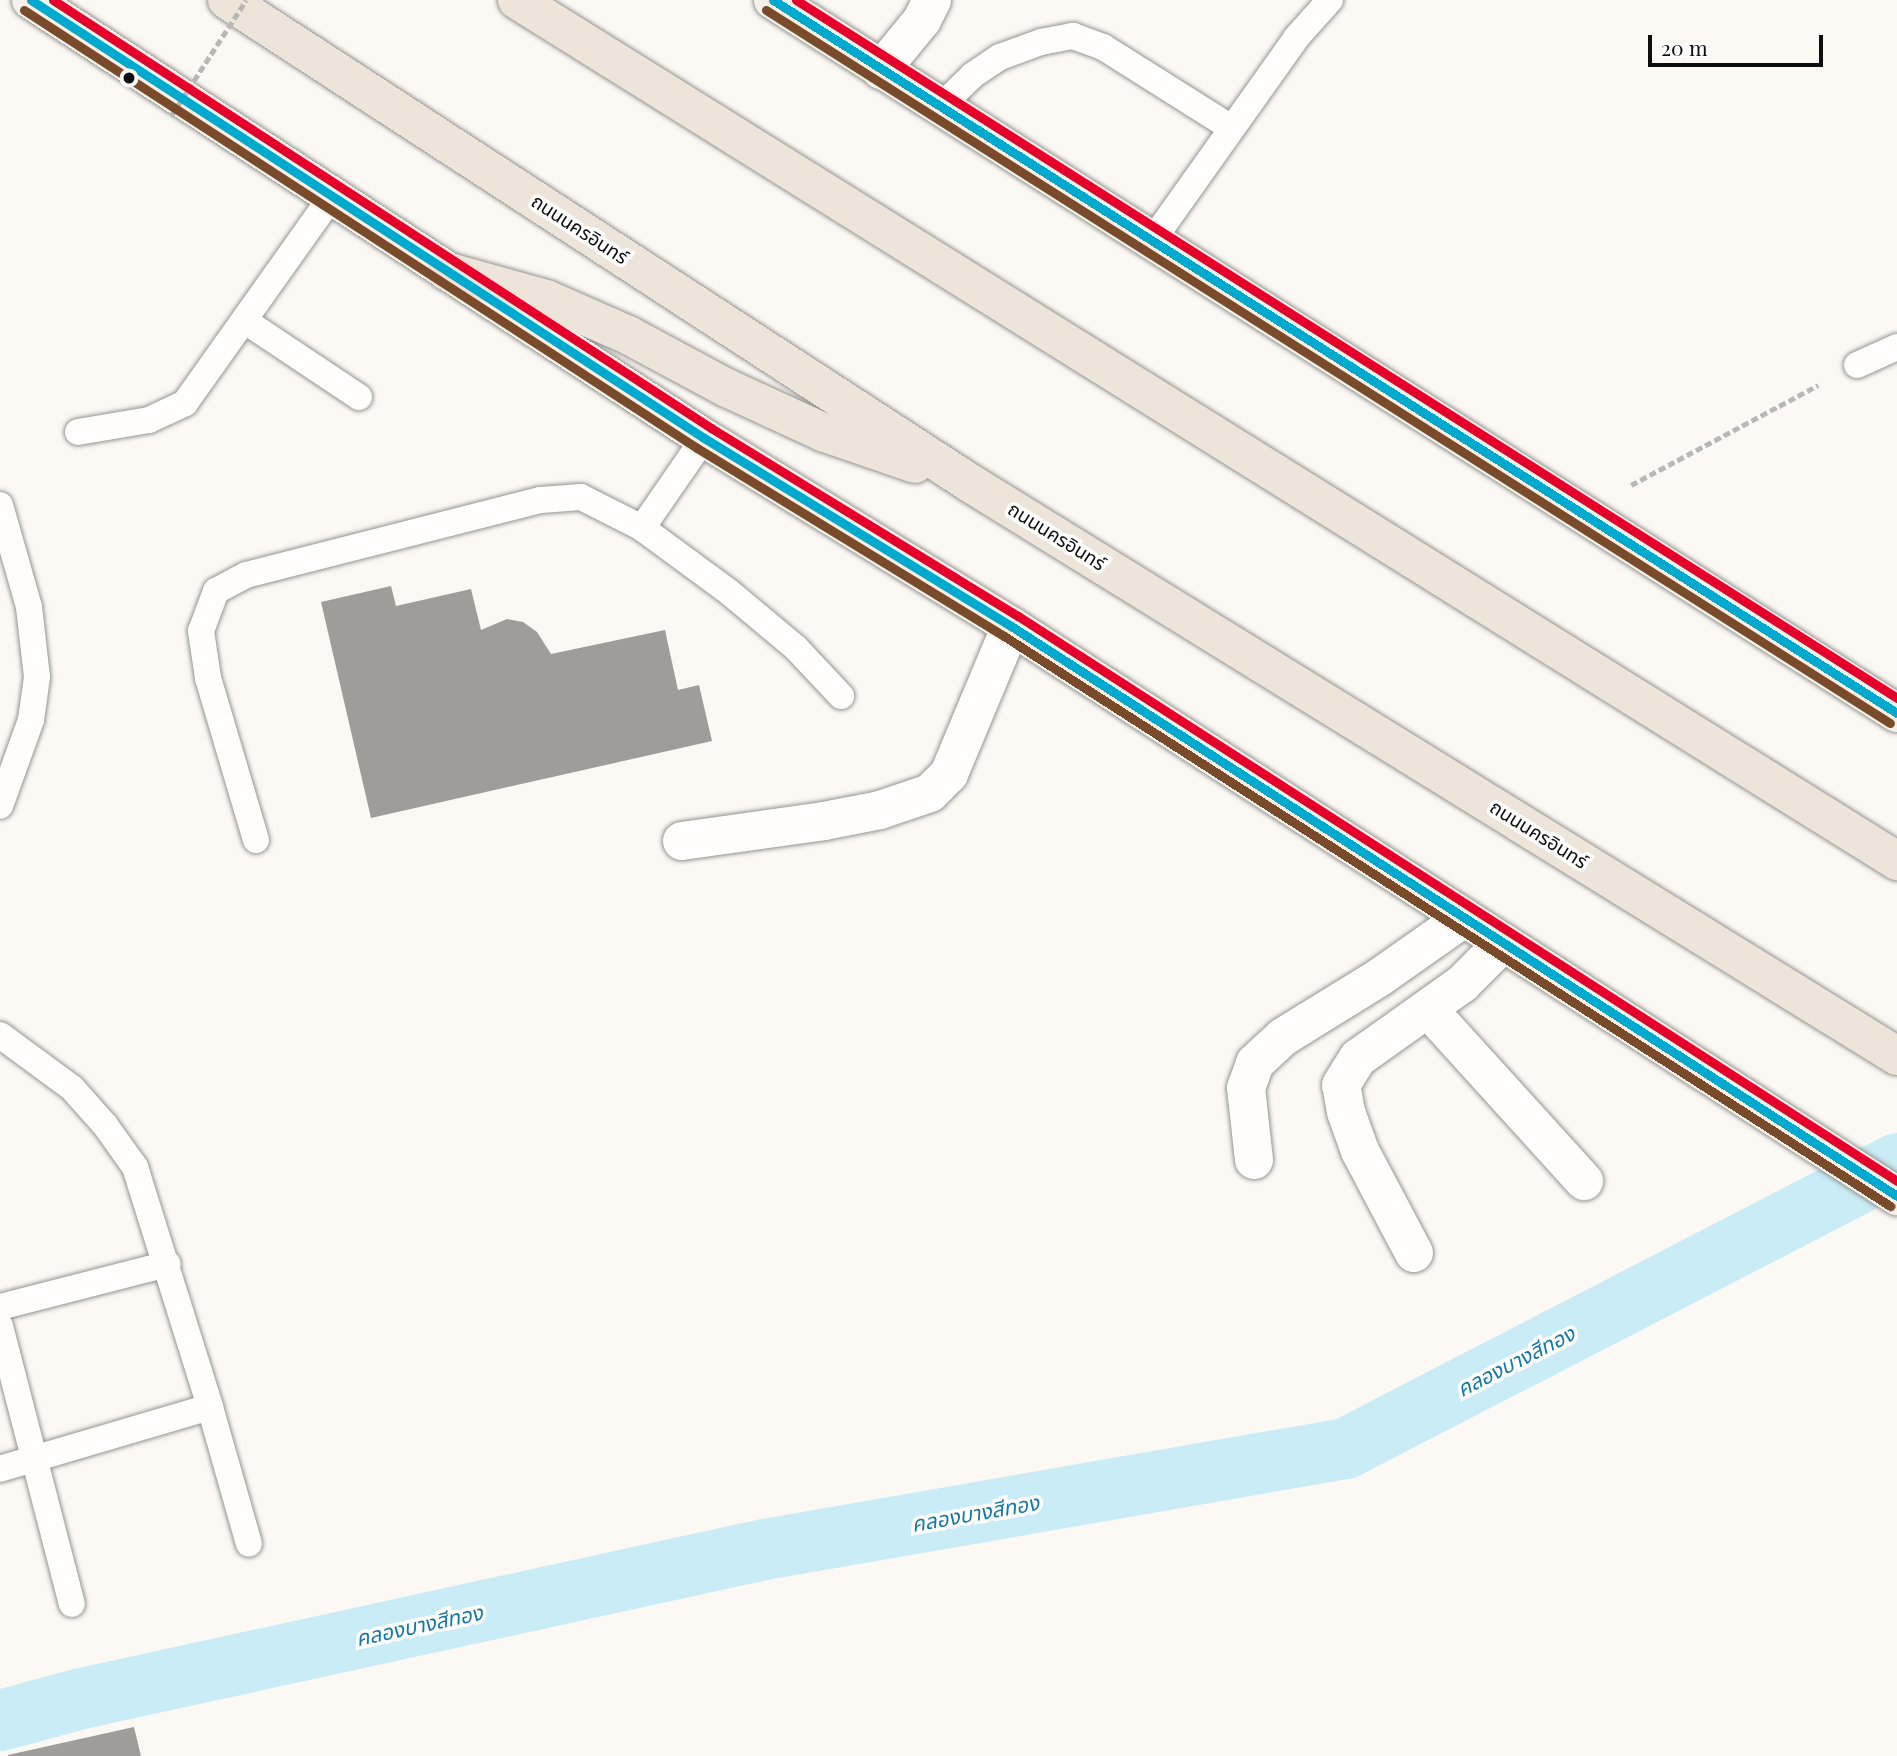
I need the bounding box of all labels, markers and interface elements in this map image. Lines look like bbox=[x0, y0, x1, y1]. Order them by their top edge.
scale bar bbox=[1652, 21, 1827, 65]
text: 20 m bbox=[1661, 33, 1708, 61]
unlabelled marker bbox=[122, 71, 136, 85]
street label: ถนนนครอินทร์ bbox=[527, 189, 633, 269]
street label: ถนนนครอินทร์ bbox=[1004, 497, 1110, 575]
street label: ถนนนครอินทร์ bbox=[1486, 795, 1592, 873]
water label: คลองบางสีทอง bbox=[1452, 1320, 1578, 1400]
water label: คลองบางสีทอง bbox=[909, 1488, 1041, 1536]
water label: คลองบางสีทอง bbox=[353, 1598, 485, 1650]

